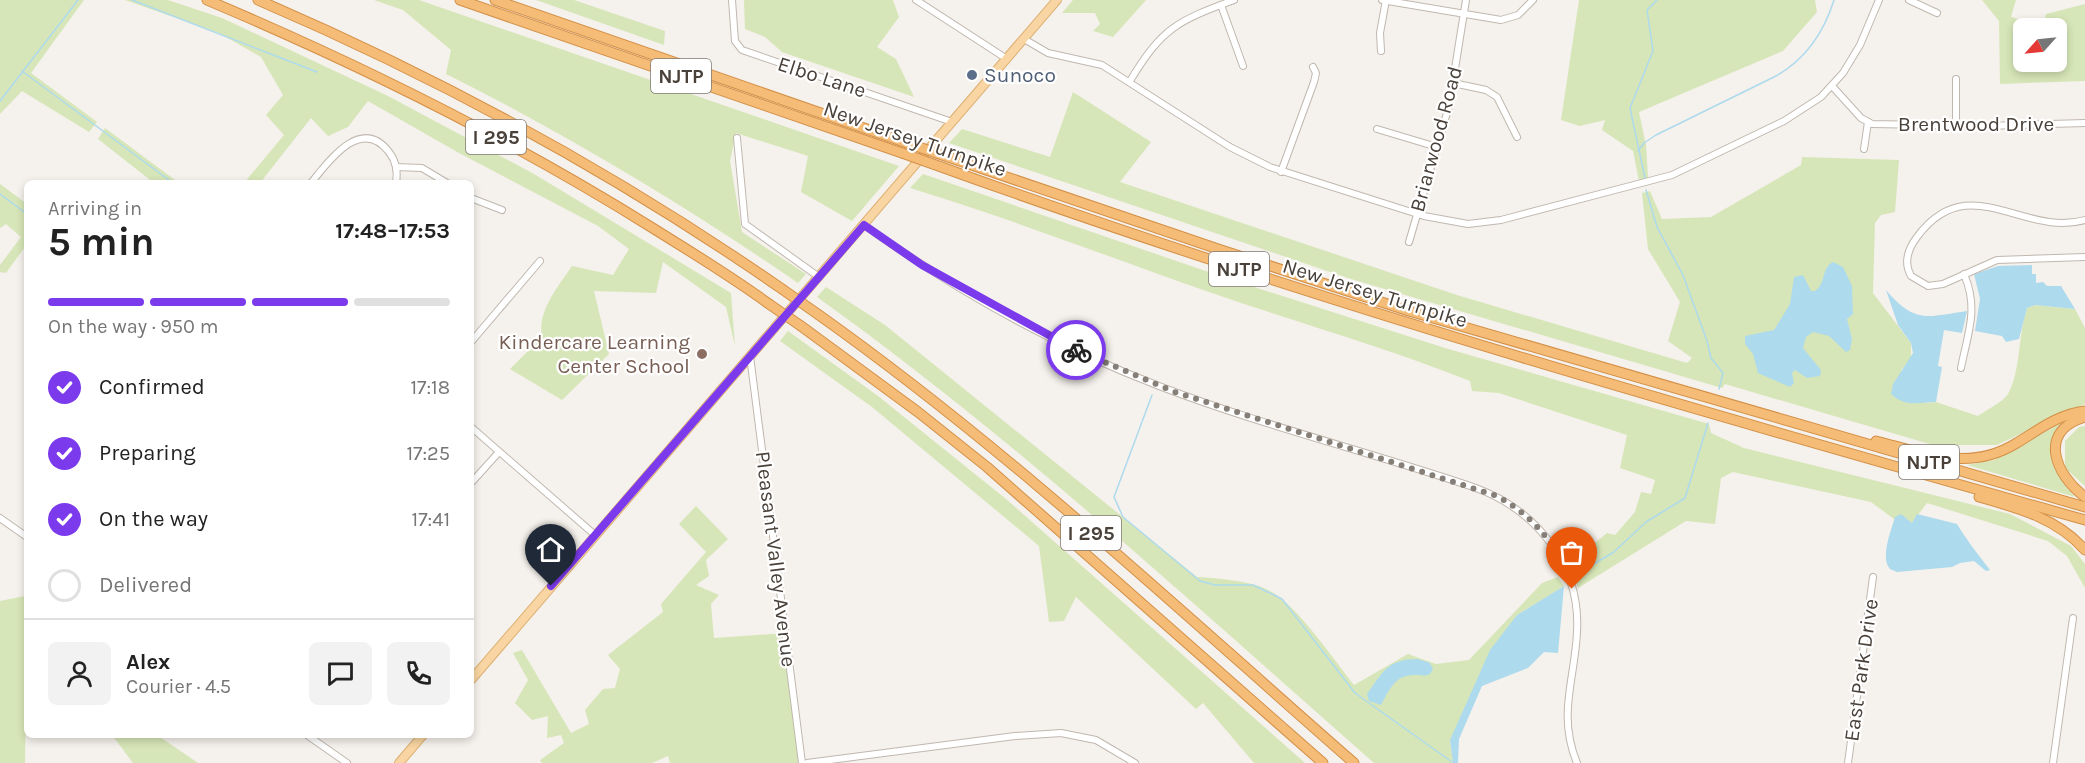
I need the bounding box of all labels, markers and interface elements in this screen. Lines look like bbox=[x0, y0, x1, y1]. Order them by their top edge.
north arrow bbox=[2013, 18, 2067, 72]
map controls bbox=[2013, 18, 2067, 72]
street label: Elbo Lane bbox=[775, 51, 869, 103]
road number: NJTP bbox=[651, 59, 711, 93]
place label: Sunoco bbox=[984, 63, 1056, 87]
street label: Briarwood Road bbox=[1405, 63, 1467, 215]
marker: Sunoco bbox=[965, 68, 979, 82]
street label: New Jersey Turnpike bbox=[820, 96, 1010, 182]
street label: Brentwood Drive bbox=[1898, 112, 2054, 136]
road number: I 295 bbox=[466, 120, 526, 154]
text: Arriving in bbox=[48, 197, 142, 220]
text: 17:48–17:53 bbox=[335, 218, 450, 244]
text: 5 min bbox=[48, 219, 155, 265]
road number: NJTP bbox=[1209, 252, 1269, 286]
street label: New Jersey Turnpike bbox=[1280, 253, 1470, 333]
text: On the way · 950 m bbox=[48, 315, 218, 338]
courier bbox=[1046, 320, 1106, 380]
place label: Kindercare Learning Center School bbox=[499, 330, 690, 378]
icon: bike bbox=[1060, 334, 1093, 367]
marker: Kindercare Learning Center School bbox=[695, 347, 709, 361]
icon: check bbox=[48, 371, 81, 404]
text: Confirmed bbox=[99, 374, 205, 400]
text: 17:18 bbox=[410, 376, 450, 399]
icon: check bbox=[48, 437, 81, 470]
text: Preparing bbox=[99, 440, 196, 466]
text: 17:25 bbox=[407, 442, 450, 465]
road number: NJTP bbox=[1899, 445, 1959, 479]
street label: Pleasant Valley Avenue bbox=[751, 450, 801, 668]
icon: check bbox=[48, 503, 81, 536]
text: On the way bbox=[99, 506, 208, 532]
text: 17:41 bbox=[412, 508, 450, 531]
road number: I 295 bbox=[1061, 516, 1121, 550]
pin bbox=[525, 524, 576, 586]
pin bbox=[1546, 527, 1597, 589]
icon: home bbox=[534, 533, 567, 566]
icon: bag bbox=[1555, 536, 1588, 569]
text: Delivered bbox=[99, 572, 192, 598]
street label: East Park Drive bbox=[1839, 597, 1883, 743]
button: person bbox=[48, 642, 111, 705]
button: chat bbox=[309, 642, 372, 705]
button: phone bbox=[387, 642, 450, 705]
text: Alex bbox=[126, 649, 170, 675]
text: Courier · 4.5 bbox=[126, 675, 231, 698]

